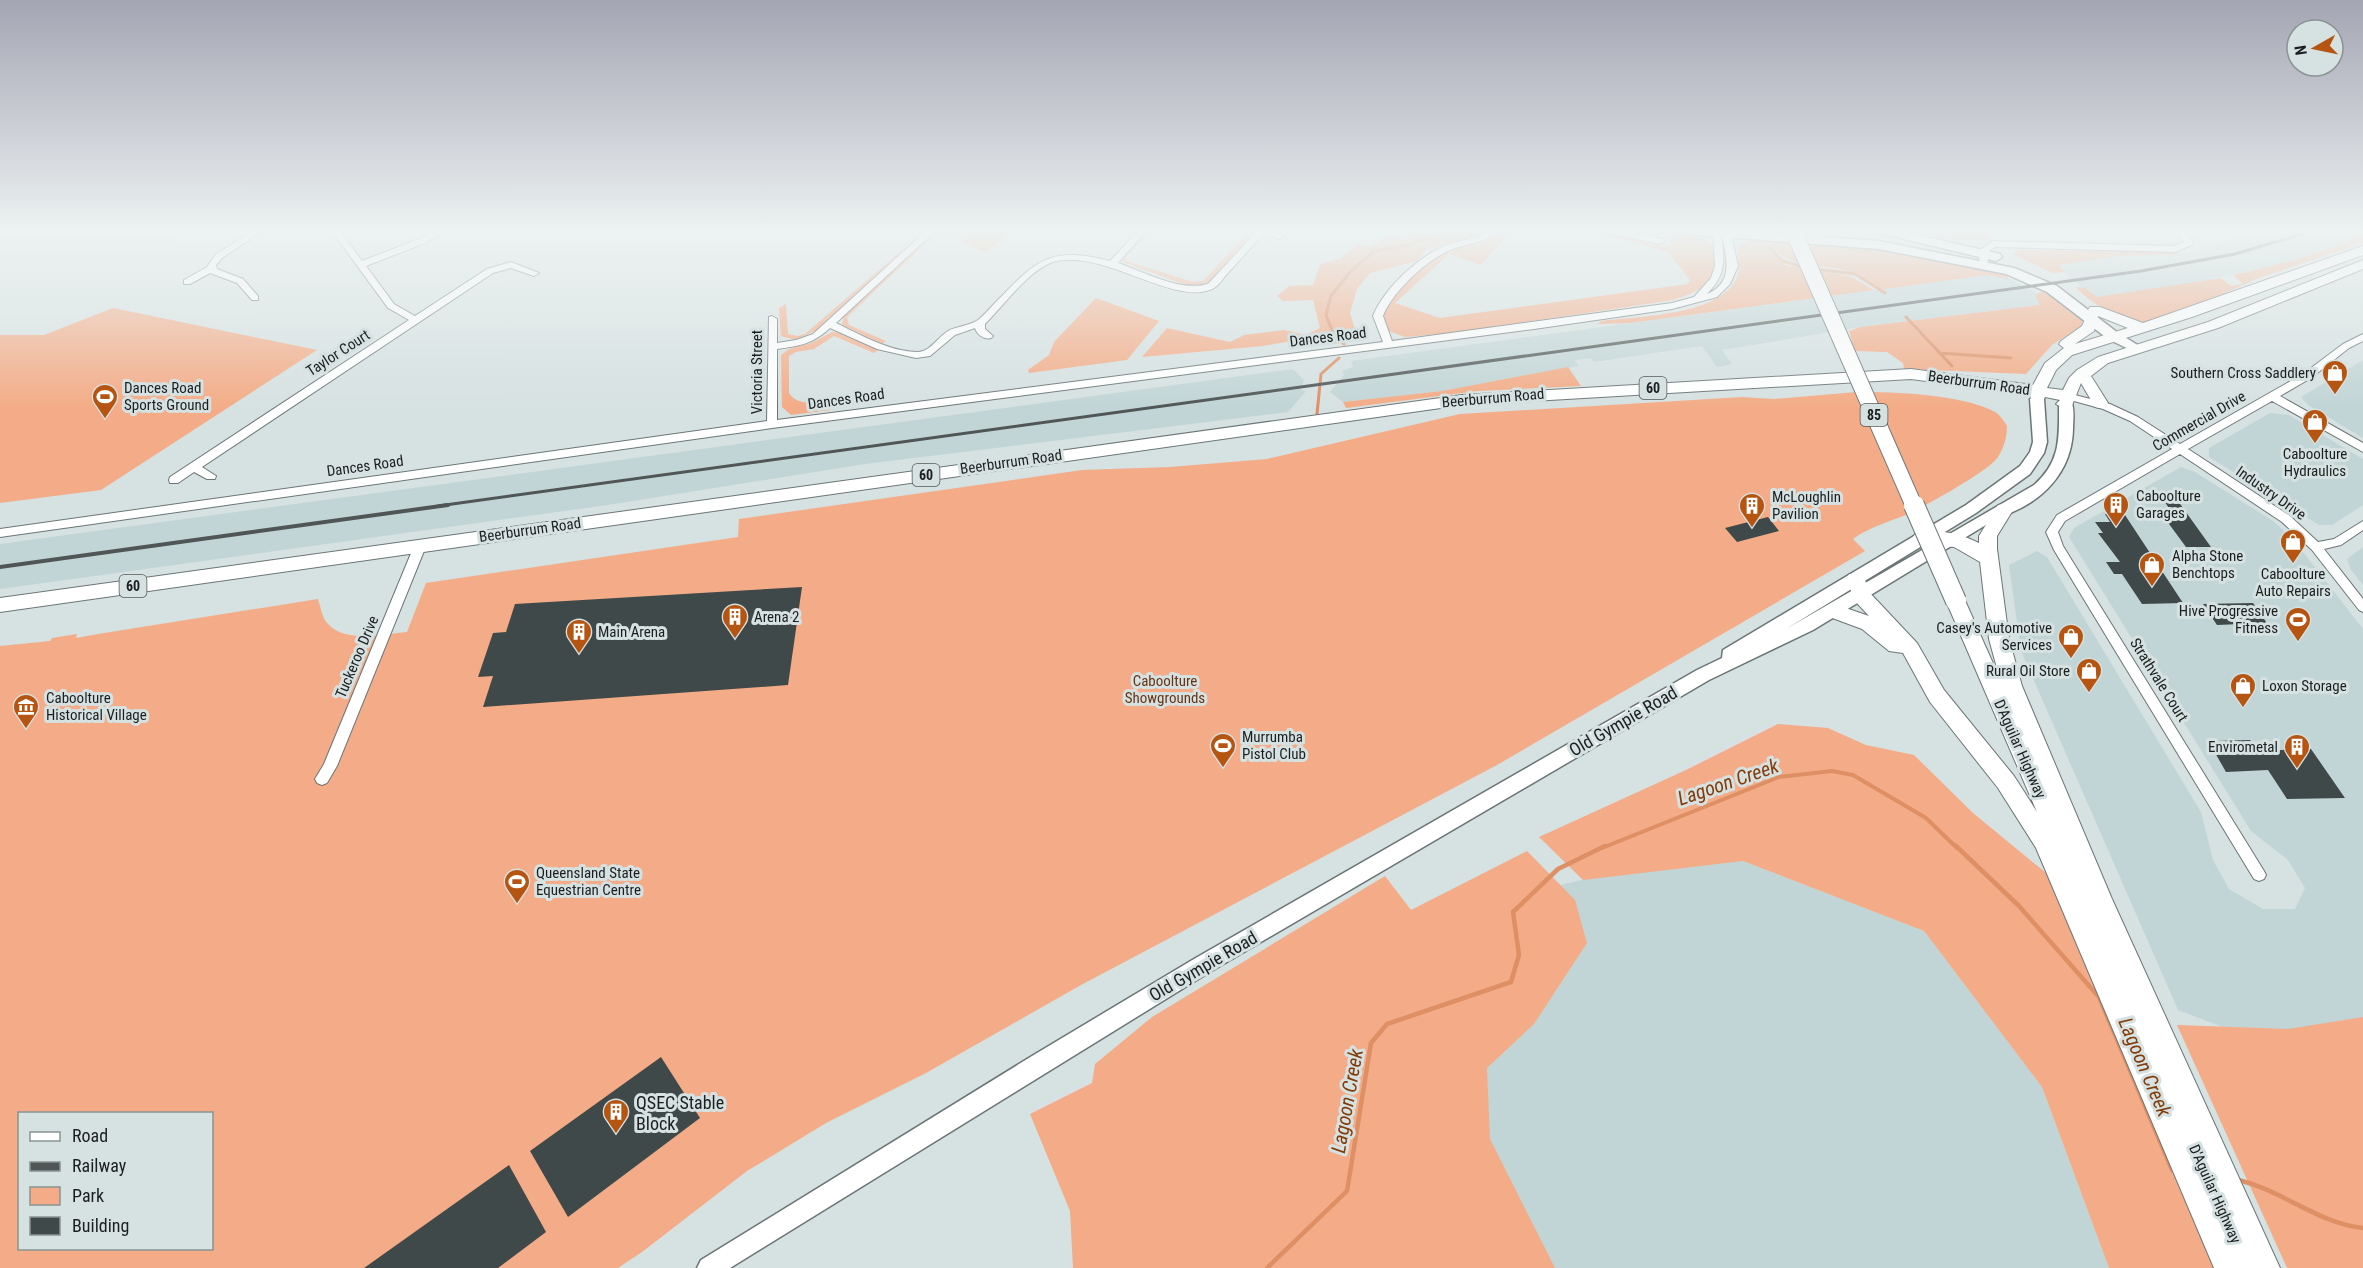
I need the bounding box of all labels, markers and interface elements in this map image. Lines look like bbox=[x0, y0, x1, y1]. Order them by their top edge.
north arrow bbox=[2285, 18, 2345, 78]
text: N bbox=[2291, 44, 2311, 57]
street label: Dances Road bbox=[1289, 323, 1367, 351]
street label: Taylor Court bbox=[303, 326, 373, 380]
street label: Victoria Street bbox=[748, 330, 766, 414]
shop icon: Southern Cross Saddlery bbox=[2320, 358, 2350, 396]
place label: Southern Cross Saddlery bbox=[2171, 364, 2316, 382]
street label: Beerburrum Road bbox=[1927, 367, 2031, 399]
road number: 60 bbox=[1640, 377, 1666, 399]
place label: Dances Road Sports Ground bbox=[124, 379, 209, 414]
sports icon: Dances Road Sports Ground bbox=[90, 382, 120, 420]
street label: Dances Road bbox=[806, 385, 886, 413]
street label: Beerburrum Road bbox=[1441, 385, 1545, 411]
street label: Commercial Drive bbox=[2149, 387, 2249, 455]
road number: 85 bbox=[1860, 404, 1888, 426]
shop icon: Caboolture Hydraulics bbox=[2300, 407, 2330, 445]
place label: Caboolture Hydraulics bbox=[2283, 445, 2347, 480]
street label: Beerburrum Road bbox=[959, 446, 1063, 478]
street label: Dances Road bbox=[325, 452, 405, 480]
street label: Industry Drive bbox=[2233, 462, 2309, 524]
road number: 60 bbox=[912, 464, 940, 486]
place label: Caboolture Garages bbox=[2136, 487, 2201, 522]
place label: McLoughlin Pavilion bbox=[1772, 488, 1841, 523]
building icon: Caboolture Garages bbox=[2101, 490, 2131, 528]
building icon: McLoughlin Pavilion bbox=[1737, 491, 1767, 529]
street label: Beerburrum Road bbox=[478, 514, 582, 546]
shop icon: Caboolture Auto Repairs bbox=[2278, 527, 2308, 565]
place label: Alpha Stone Benchtops bbox=[2172, 547, 2243, 582]
shop icon: Alpha Stone Benchtops bbox=[2137, 550, 2167, 588]
place label: Caboolture Auto Repairs bbox=[2255, 565, 2331, 600]
road number: 60 bbox=[120, 575, 146, 597]
building icon: Arena 2 bbox=[720, 602, 750, 640]
place label: Hive Progressive Fitness bbox=[2179, 602, 2278, 637]
sports icon: Hive Progressive Fitness bbox=[2283, 605, 2313, 643]
place label: Arena 2 bbox=[754, 608, 799, 626]
street label: Tuckeroo Drive bbox=[332, 613, 382, 701]
building icon: Main Arena bbox=[564, 617, 594, 655]
place label: Casey's Automotive Services bbox=[1936, 619, 2052, 654]
shop icon: Casey's Automotive Services bbox=[2056, 622, 2086, 660]
place label: Main Arena bbox=[598, 623, 665, 641]
street label: Strathvale Court bbox=[2126, 635, 2192, 725]
shop icon: Rural Oil Store bbox=[2074, 656, 2104, 694]
place label: Rural Oil Store bbox=[1986, 662, 2070, 680]
shop icon: Loxon Storage bbox=[2228, 671, 2258, 709]
park label: Caboolture Showgrounds bbox=[1125, 672, 1205, 707]
place label: Loxon Storage bbox=[2262, 677, 2347, 695]
street label: Old Gympie Road bbox=[1565, 682, 1681, 760]
place label: Caboolture Historical Village bbox=[46, 689, 147, 724]
museum icon: Caboolture Historical Village bbox=[11, 692, 41, 730]
street label: D'Aguilar Highway bbox=[1990, 697, 2050, 801]
place label: Murrumba Pistol Club bbox=[1242, 728, 1306, 763]
sports icon: Murrumba Pistol Club bbox=[1208, 731, 1238, 769]
building icon: Envirometal bbox=[2282, 732, 2312, 770]
place label: Envirometal bbox=[2208, 738, 2278, 756]
water label: Lagoon Creek bbox=[1674, 753, 1783, 810]
place label: Queensland State Equestrian Centre bbox=[536, 864, 641, 899]
sports icon: Queensland State Equestrian Centre bbox=[502, 867, 532, 905]
street label: Old Gympie Road bbox=[1145, 927, 1261, 1005]
water label: Lagoon Creek bbox=[2113, 1014, 2177, 1121]
water label: Lagoon Creek bbox=[1326, 1046, 1368, 1155]
place label: QSEC Stable Block bbox=[636, 1092, 724, 1134]
building icon: QSEC Stable Block bbox=[601, 1097, 631, 1135]
legend bbox=[18, 1112, 213, 1250]
text: Road bbox=[72, 1125, 108, 1146]
street label: D'Aguilar Highway bbox=[2185, 1142, 2245, 1246]
text: Railway bbox=[72, 1155, 127, 1176]
text: Park bbox=[72, 1185, 104, 1206]
text: Building bbox=[72, 1215, 129, 1236]

